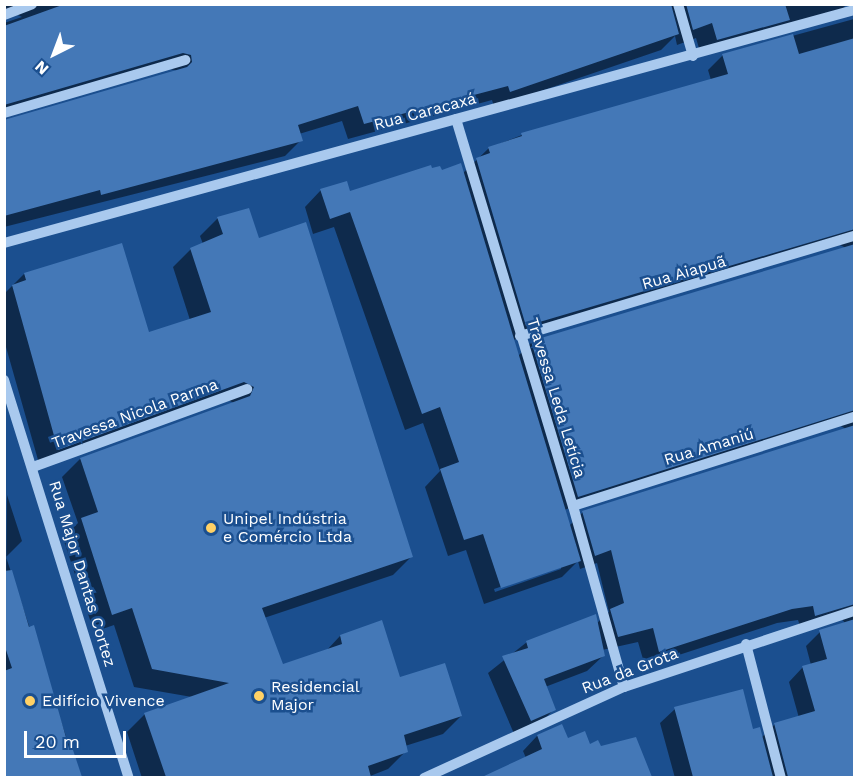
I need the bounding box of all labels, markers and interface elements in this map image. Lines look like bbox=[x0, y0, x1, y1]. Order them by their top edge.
north arrow bbox=[24, 24, 84, 84]
text: N bbox=[31, 57, 52, 79]
street label: Rua Caracaxá bbox=[371, 89, 479, 135]
street label: Rua Aiapuã bbox=[639, 252, 729, 294]
street label: Travessa Leda Letícia bbox=[522, 315, 590, 481]
street label: Travessa Nicola Parma bbox=[49, 375, 221, 453]
street label: Rua Amaniú bbox=[661, 424, 757, 470]
street label: Rua Major Dantas Cortez bbox=[44, 478, 120, 670]
place label: Unipel Indústria e Comércio Ltda bbox=[223, 509, 352, 547]
marker: Unipel Indústria e Comércio Ltda bbox=[204, 521, 218, 535]
street label: Rua da Grota bbox=[579, 644, 681, 698]
place label: Residencial Major bbox=[271, 677, 360, 715]
marker: Residencial Major bbox=[252, 689, 266, 703]
place label: Edifício Vivence bbox=[42, 691, 165, 711]
marker: Edifício Vivence bbox=[23, 694, 37, 708]
scale bar bbox=[27, 719, 129, 757]
text: 20 m bbox=[35, 731, 80, 752]

